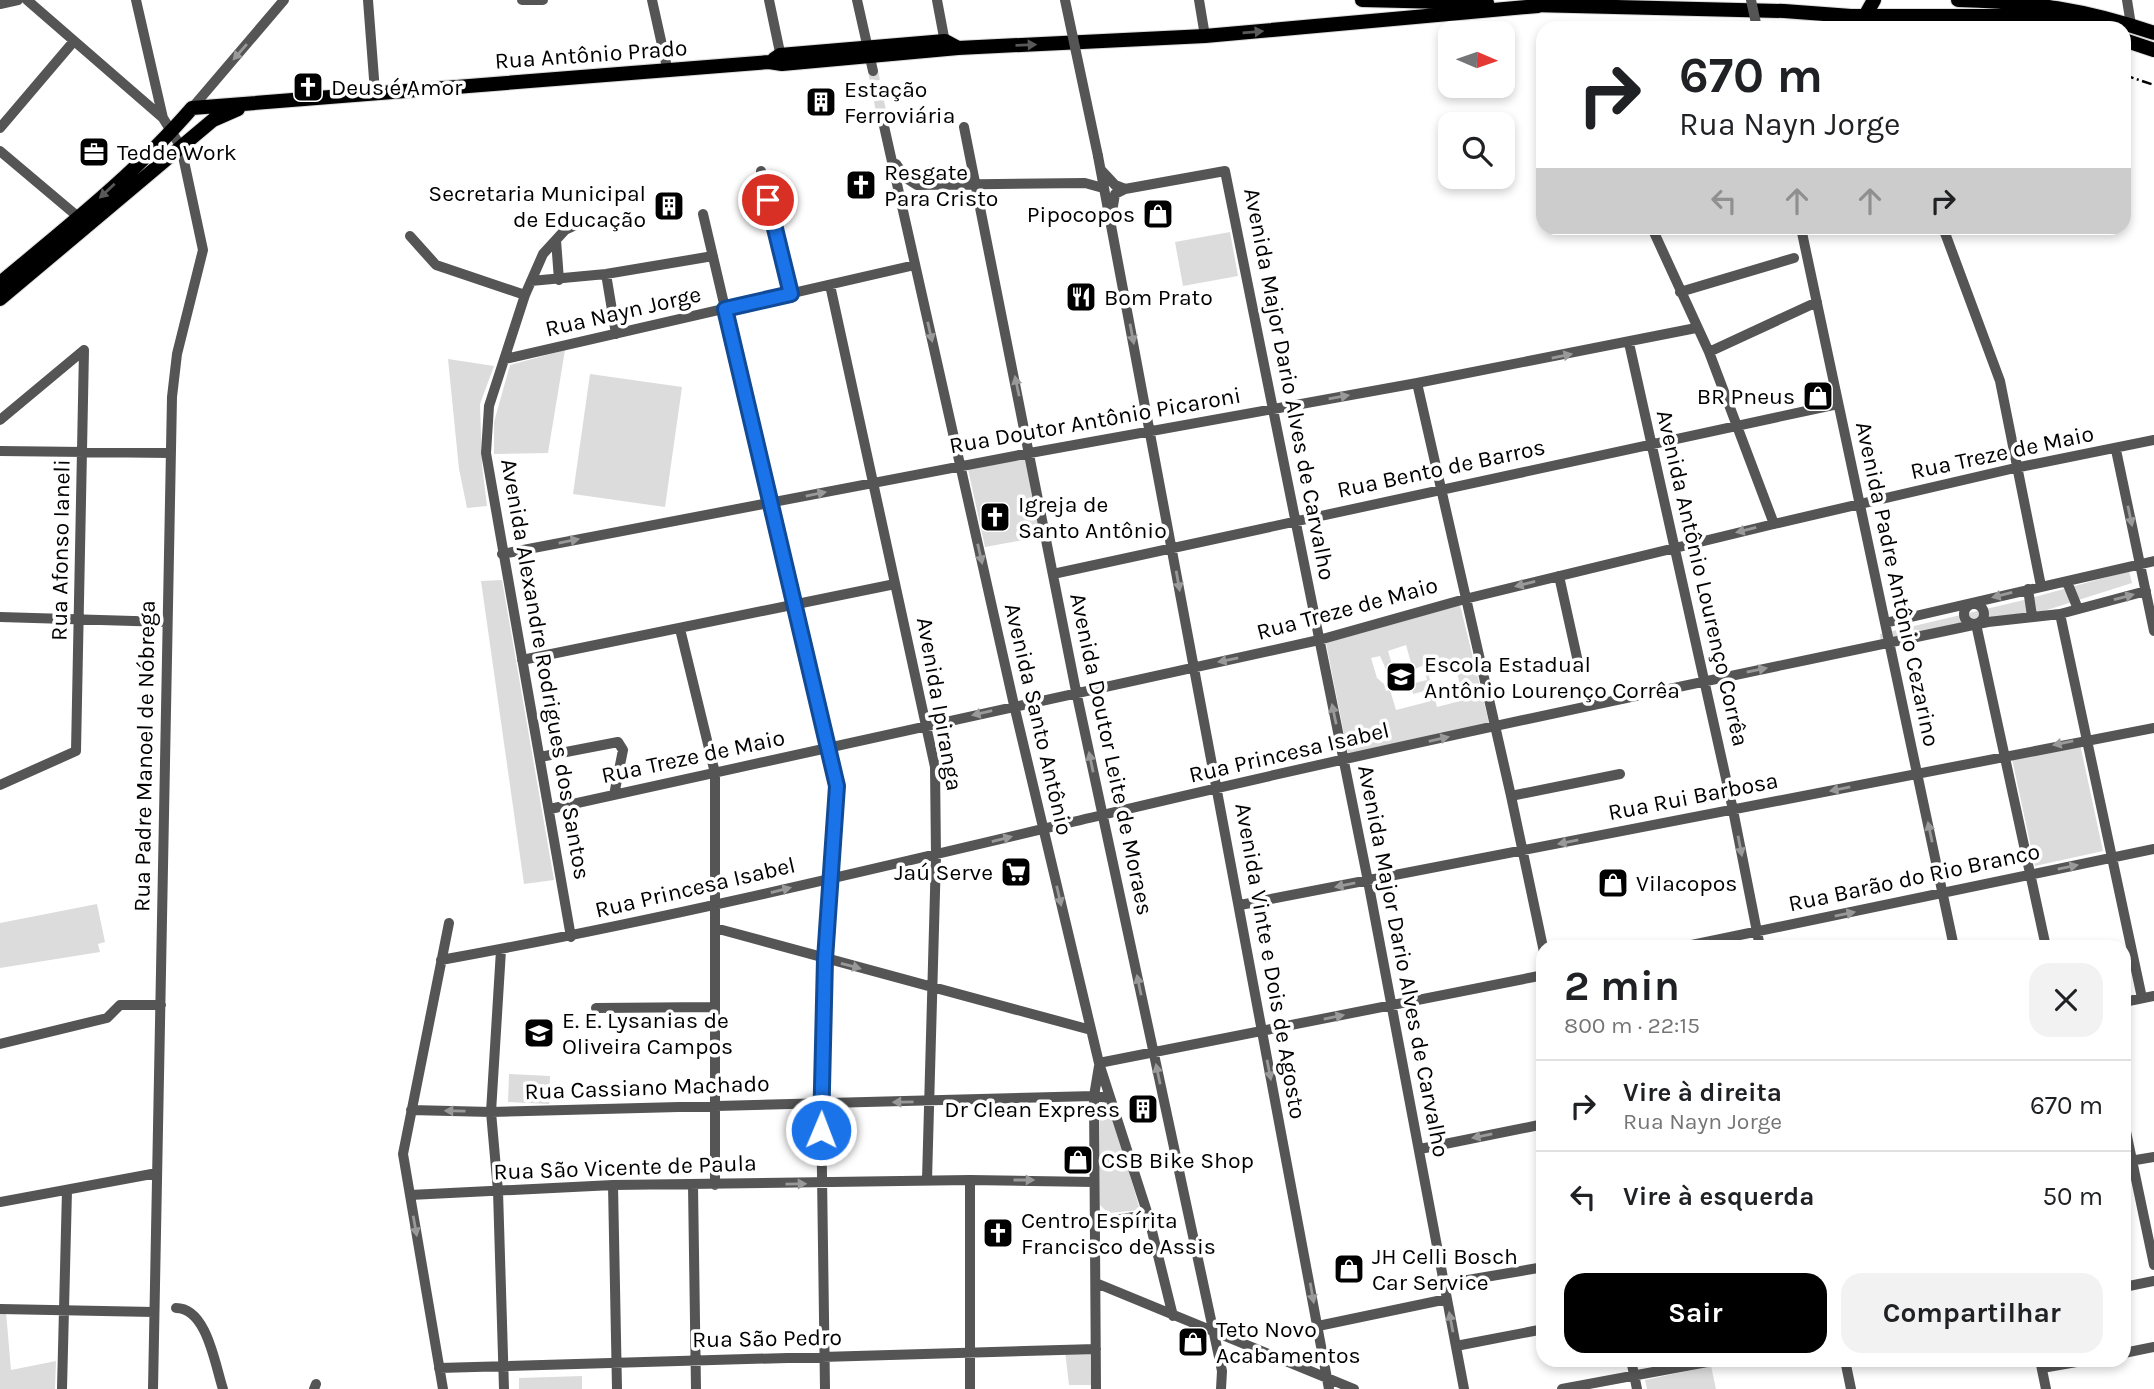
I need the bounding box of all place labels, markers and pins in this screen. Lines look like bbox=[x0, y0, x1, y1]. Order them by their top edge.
church icon: Deus é Amor bbox=[291, 70, 325, 104]
place label: Deus é Amor bbox=[331, 74, 463, 101]
place label: Estação Ferroviária bbox=[844, 76, 955, 129]
building icon: Estação Ferroviária bbox=[804, 85, 838, 119]
office icon: Tedde Work bbox=[77, 135, 111, 169]
place label: Tedde Work bbox=[117, 139, 237, 166]
place label: Resgate Para Cristo bbox=[884, 159, 998, 212]
church icon: Resgate Para Cristo bbox=[844, 168, 878, 202]
pin bbox=[738, 170, 798, 230]
place label: Secretaria Municipal de Educação bbox=[428, 180, 646, 233]
building icon: Secretaria Municipal de Educação bbox=[652, 189, 686, 223]
shop icon: Pipocopos bbox=[1141, 197, 1175, 231]
place label: Pipocopos bbox=[1027, 201, 1135, 228]
restaurant icon: Bom Prato bbox=[1064, 280, 1098, 314]
place label: Bom Prato bbox=[1104, 284, 1213, 311]
shop icon: BR Pneus bbox=[1801, 379, 1835, 413]
place label: BR Pneus bbox=[1697, 383, 1795, 410]
place label: Igreja de Santo Antônio bbox=[1018, 491, 1167, 544]
church icon: Igreja de Santo Antônio bbox=[978, 500, 1012, 534]
place label: Escola Estadual Antônio Lourenço Corrêa bbox=[1424, 651, 1680, 704]
school or university icon: Escola Estadual Antônio Lourenço Corrêa bbox=[1384, 660, 1418, 694]
supermarket icon: Jaú Serve bbox=[999, 855, 1033, 889]
place label: Jaú Serve bbox=[894, 859, 993, 886]
shop icon: Vilacopos bbox=[1596, 866, 1630, 900]
place label: Vilacopos bbox=[1636, 870, 1737, 897]
place label: E. E. Lysanias de Oliveira Campos bbox=[562, 1007, 733, 1060]
school or university icon: E. E. Lysanias de Oliveira Campos bbox=[522, 1016, 556, 1050]
building icon: Dr Clean Express bbox=[1126, 1092, 1160, 1126]
place label: Dr Clean Express bbox=[944, 1096, 1120, 1123]
shop icon: CSB Bike Shop bbox=[1061, 1143, 1095, 1177]
place label: CSB Bike Shop bbox=[1101, 1147, 1254, 1174]
place label: Centro Espírita Francisco de Assis bbox=[1021, 1207, 1216, 1260]
church icon: Centro Espírita Francisco de Assis bbox=[981, 1216, 1015, 1250]
place label: JH Celli Bosch Car Service bbox=[1372, 1243, 1518, 1296]
shop icon: JH Celli Bosch Car Service bbox=[1332, 1252, 1366, 1286]
place label: Teto Novo Acabamentos bbox=[1216, 1316, 1361, 1369]
shop icon: Teto Novo Acabamentos bbox=[1176, 1325, 1210, 1359]

